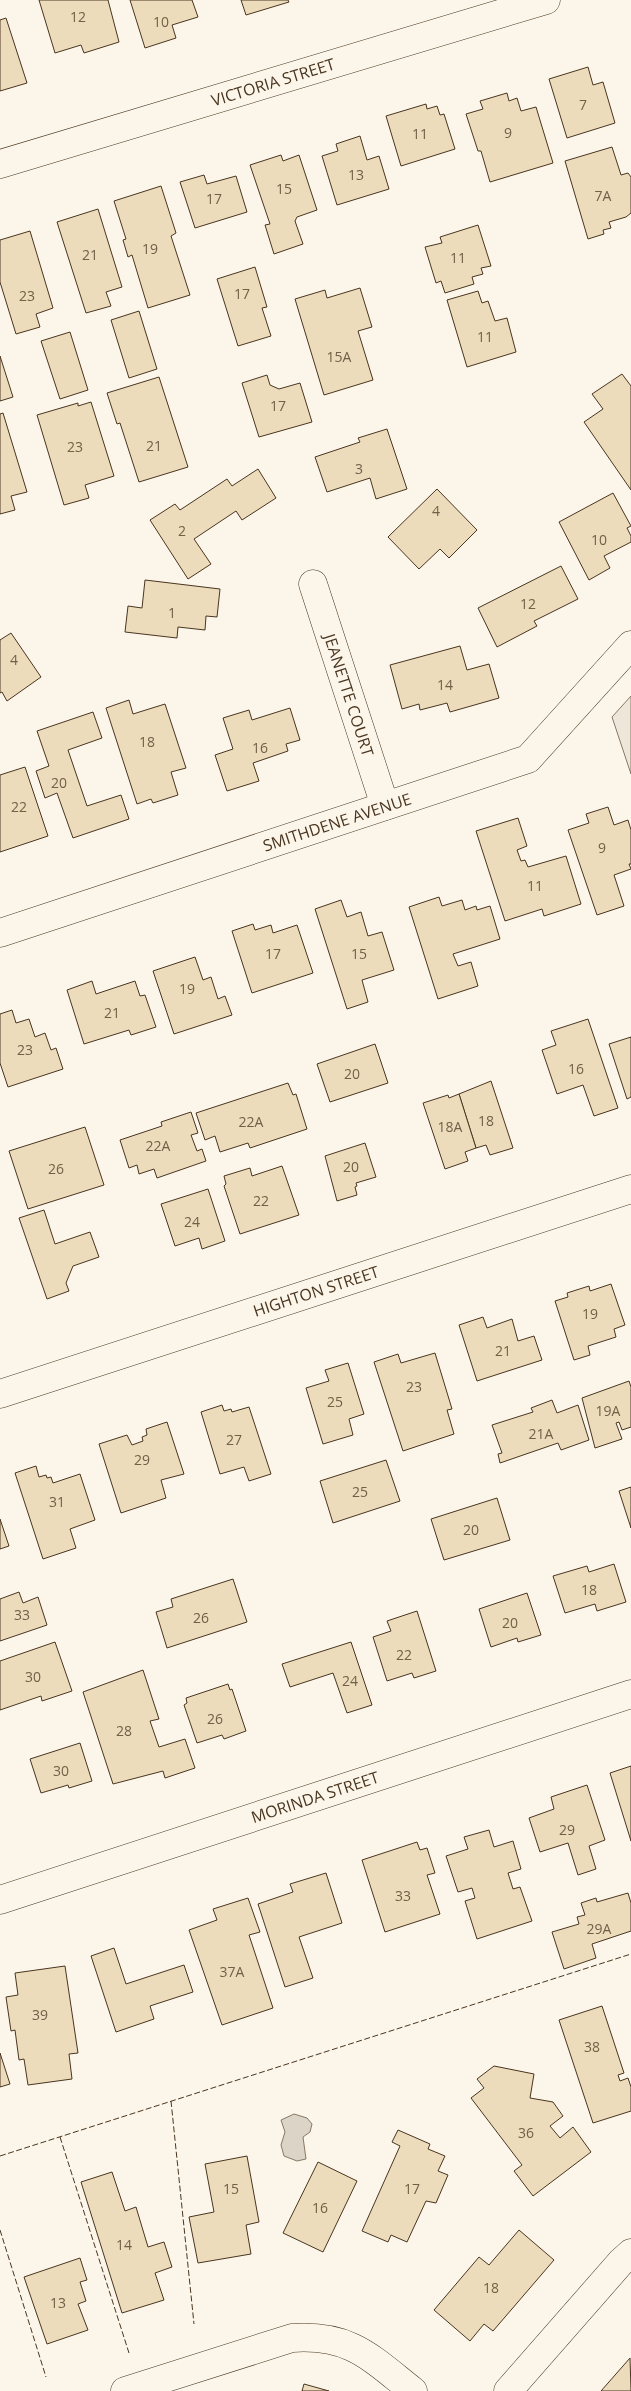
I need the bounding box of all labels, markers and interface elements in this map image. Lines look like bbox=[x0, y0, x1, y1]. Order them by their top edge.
house number: 12 bbox=[70, 7, 86, 26]
house number: 10 bbox=[153, 12, 169, 31]
street label: VICTORIA STREET bbox=[209, 53, 338, 111]
house number: 7 bbox=[579, 95, 587, 114]
house number: 9 bbox=[504, 123, 512, 142]
house number: 11 bbox=[412, 124, 428, 143]
house number: 13 bbox=[348, 165, 364, 184]
house number: 15 bbox=[276, 179, 292, 198]
house number: 7A bbox=[595, 186, 612, 205]
house number: 17 bbox=[206, 189, 222, 208]
house number: 19 bbox=[142, 239, 158, 258]
house number: 21 bbox=[82, 245, 98, 264]
house number: 11 bbox=[450, 248, 466, 267]
house number: 17 bbox=[234, 284, 250, 303]
house number: 23 bbox=[19, 286, 35, 305]
house number: 11 bbox=[477, 327, 493, 346]
house number: 15A bbox=[327, 347, 352, 366]
house number: 17 bbox=[270, 396, 286, 415]
house number: 21 bbox=[146, 436, 162, 455]
house number: 23 bbox=[67, 437, 83, 456]
house number: 3 bbox=[355, 459, 363, 478]
house number: 4 bbox=[432, 501, 440, 520]
house number: 2 bbox=[178, 521, 186, 540]
house number: 10 bbox=[591, 530, 607, 549]
house number: 12 bbox=[520, 594, 536, 613]
house number: 1 bbox=[168, 603, 176, 622]
street label: JEANETTE COURT bbox=[318, 629, 379, 759]
house number: 4 bbox=[10, 650, 18, 669]
house number: 14 bbox=[437, 675, 453, 694]
house number: 18 bbox=[139, 732, 155, 751]
house number: 16 bbox=[252, 738, 268, 757]
house number: 20 bbox=[51, 773, 67, 792]
street label: SMITHDENE AVENUE bbox=[260, 788, 414, 856]
house number: 22 bbox=[11, 797, 27, 816]
house number: 9 bbox=[598, 838, 606, 857]
house number: 11 bbox=[527, 876, 543, 895]
house number: 17 bbox=[265, 944, 281, 963]
house number: 15 bbox=[351, 944, 367, 963]
house number: 19 bbox=[179, 979, 195, 998]
house number: 21 bbox=[104, 1003, 120, 1022]
house number: 23 bbox=[17, 1040, 33, 1059]
house number: 16 bbox=[568, 1059, 584, 1078]
house number: 20 bbox=[344, 1064, 360, 1083]
house number: 18 bbox=[478, 1111, 494, 1130]
house number: 22A bbox=[239, 1112, 264, 1131]
house number: 18A bbox=[438, 1117, 463, 1136]
house number: 22A bbox=[146, 1136, 171, 1155]
house number: 20 bbox=[343, 1157, 359, 1176]
house number: 26 bbox=[48, 1159, 64, 1178]
house number: 22 bbox=[253, 1191, 269, 1210]
house number: 24 bbox=[184, 1212, 200, 1231]
street label: HIGHTON STREET bbox=[250, 1260, 382, 1322]
house number: 19 bbox=[582, 1304, 598, 1323]
house number: 21 bbox=[495, 1341, 511, 1360]
house number: 23 bbox=[406, 1377, 422, 1396]
house number: 25 bbox=[327, 1392, 343, 1411]
house number: 19A bbox=[596, 1401, 621, 1420]
house number: 21A bbox=[529, 1424, 554, 1443]
house number: 27 bbox=[226, 1430, 242, 1449]
house number: 29 bbox=[134, 1450, 150, 1469]
house number: 25 bbox=[352, 1482, 368, 1501]
house number: 31 bbox=[49, 1492, 65, 1511]
house number: 20 bbox=[463, 1520, 479, 1539]
house number: 18 bbox=[581, 1580, 597, 1599]
house number: 33 bbox=[14, 1605, 30, 1624]
house number: 26 bbox=[193, 1608, 209, 1627]
house number: 20 bbox=[502, 1613, 518, 1632]
house number: 22 bbox=[396, 1645, 412, 1664]
house number: 30 bbox=[25, 1667, 41, 1686]
house number: 24 bbox=[342, 1671, 358, 1690]
house number: 26 bbox=[207, 1709, 223, 1728]
house number: 28 bbox=[116, 1721, 132, 1740]
house number: 30 bbox=[53, 1761, 69, 1780]
street label: MORINDA STREET bbox=[248, 1766, 382, 1828]
house number: 29 bbox=[559, 1820, 575, 1839]
house number: 33 bbox=[395, 1886, 411, 1905]
house number: 29A bbox=[587, 1919, 612, 1938]
house number: 37A bbox=[220, 1962, 245, 1981]
house number: 39 bbox=[32, 2005, 48, 2024]
house number: 38 bbox=[584, 2037, 600, 2056]
house number: 36 bbox=[518, 2123, 534, 2142]
house number: 15 bbox=[223, 2179, 239, 2198]
house number: 17 bbox=[404, 2179, 420, 2198]
house number: 16 bbox=[312, 2198, 328, 2217]
house number: 14 bbox=[116, 2235, 132, 2254]
house number: 18 bbox=[483, 2278, 499, 2297]
house number: 13 bbox=[50, 2293, 66, 2312]

